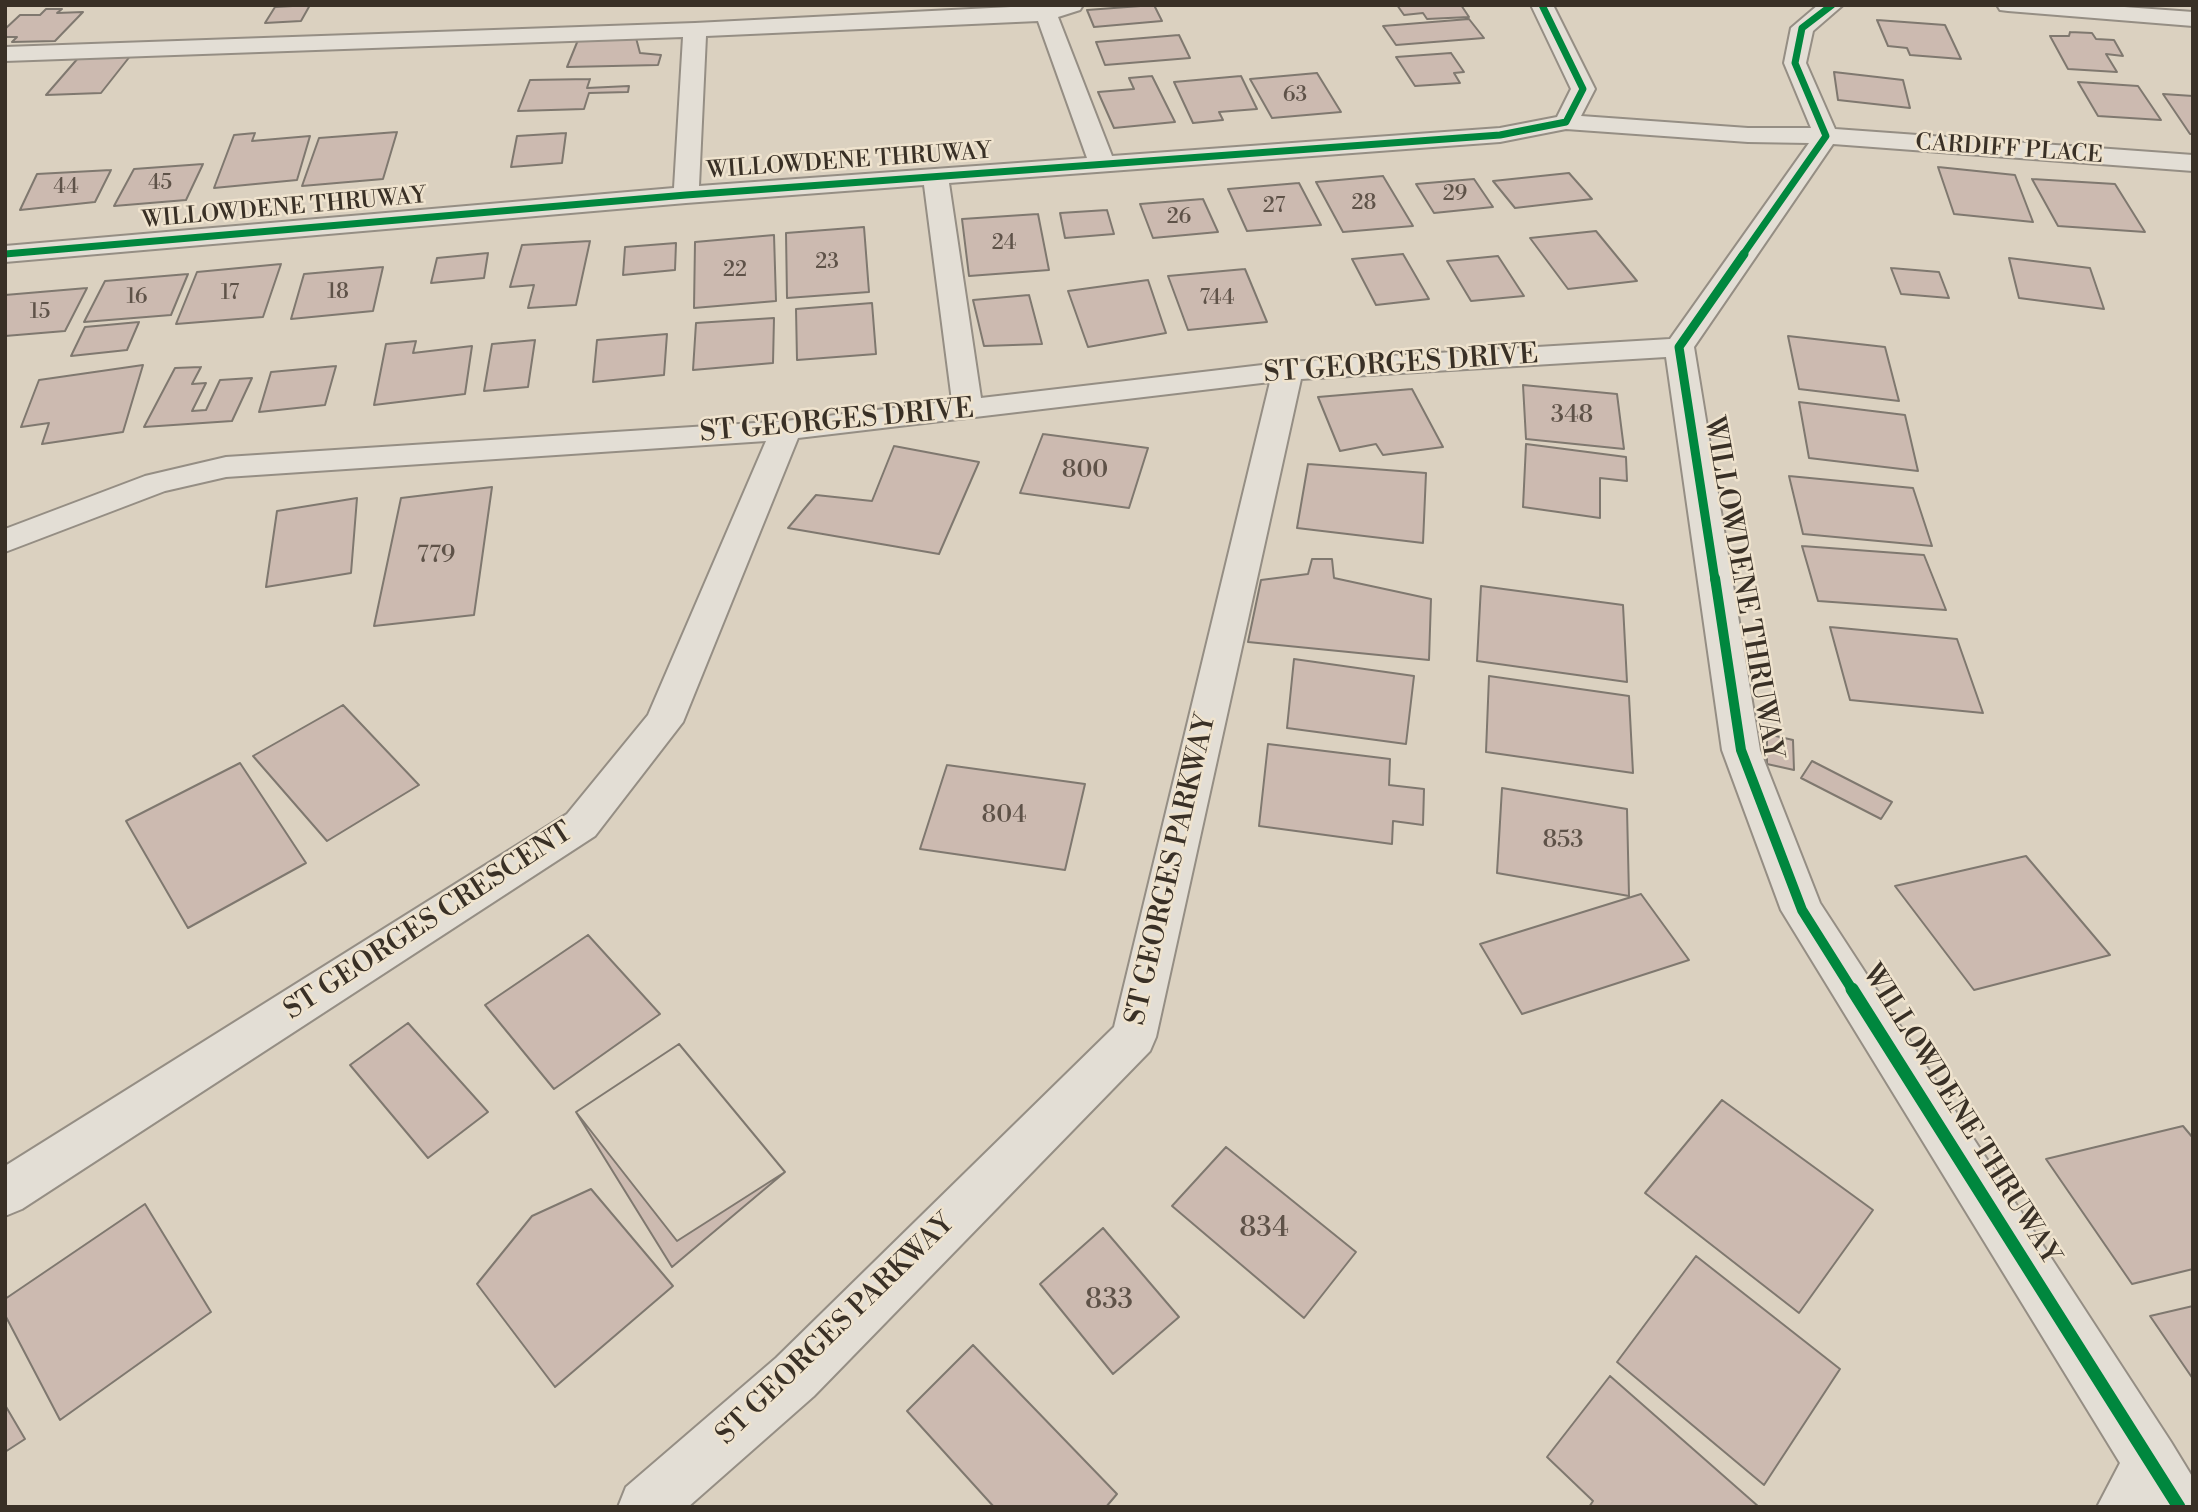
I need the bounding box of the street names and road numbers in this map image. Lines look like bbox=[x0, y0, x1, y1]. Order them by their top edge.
street label: CARDIFF PLACE bbox=[1914, 130, 2104, 170]
street label: WILLOWDENE THRUWAY bbox=[706, 138, 992, 186]
street label: WILLOWDENE THRUWAY bbox=[141, 183, 427, 235]
street label: ST GEORGES DRIVE bbox=[1263, 339, 1539, 391]
street label: ST GEORGES DRIVE bbox=[698, 393, 976, 451]
street label: WILLOWDENE THRUWAY bbox=[1695, 414, 1789, 762]
street label: ST GEORGES PARKWAY bbox=[1120, 711, 1224, 1029]
street label: ST GEORGES CRESCENT bbox=[278, 816, 580, 1028]
street label: WILLOWDENE THRUWAY bbox=[1854, 959, 2066, 1271]
street label: ST GEORGES PARKWAY bbox=[710, 1208, 962, 1452]

